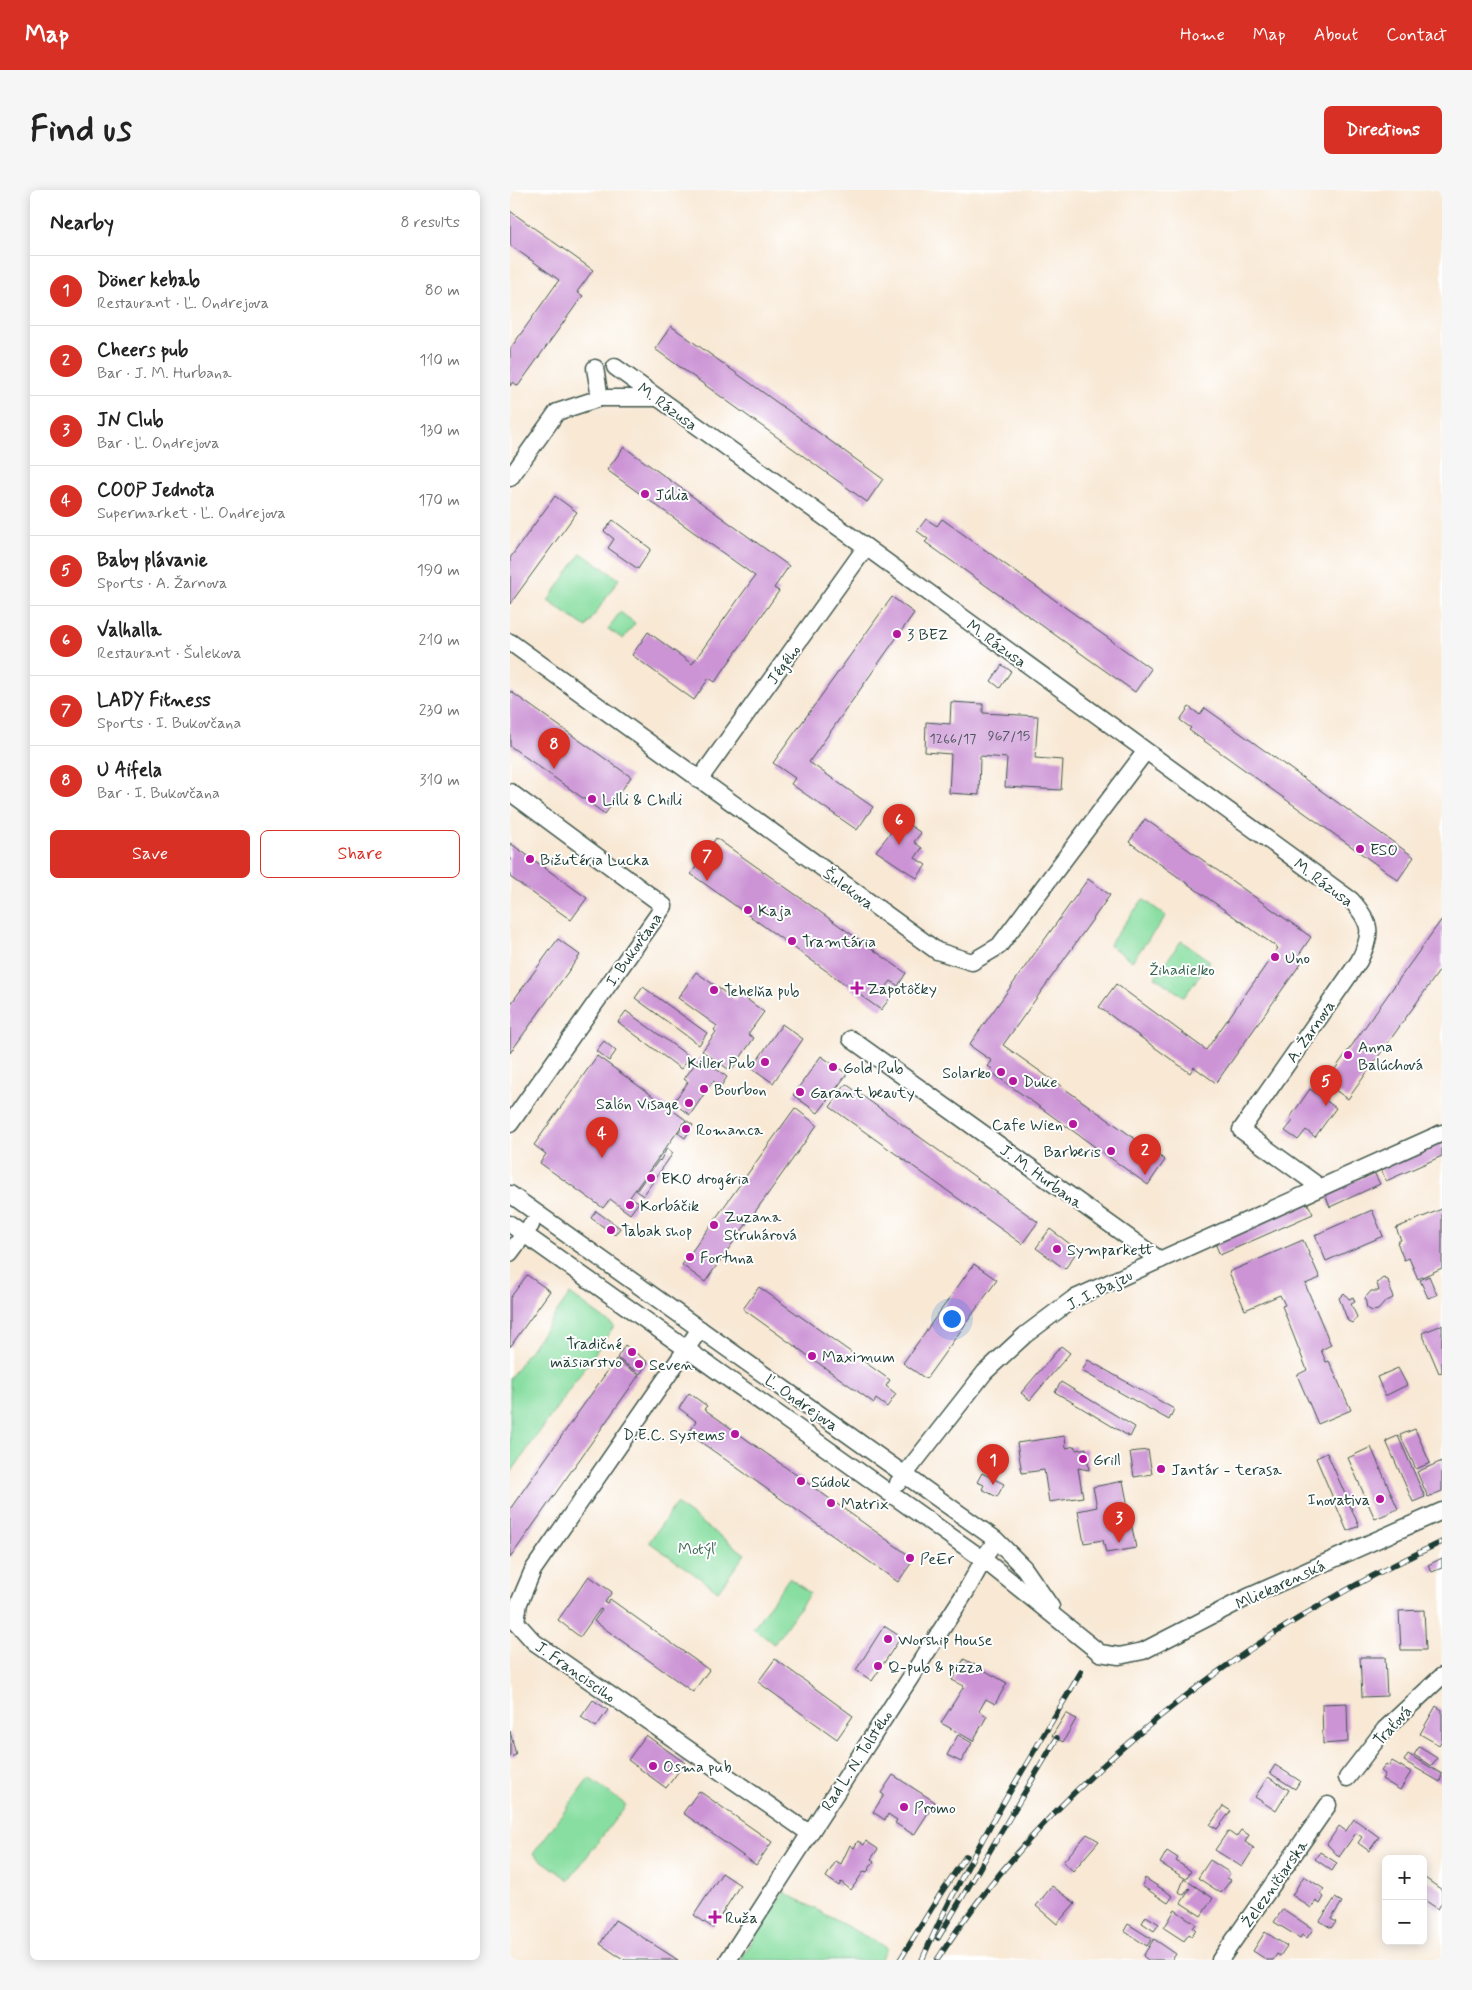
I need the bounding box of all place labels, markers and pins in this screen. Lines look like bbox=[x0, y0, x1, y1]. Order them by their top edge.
place label: Júlia bbox=[655, 485, 689, 506]
marker: Júlia bbox=[639, 488, 651, 500]
place label: 3 BEZ bbox=[907, 625, 948, 646]
marker: 3 BEZ bbox=[891, 628, 903, 640]
pin: 8 bbox=[538, 728, 570, 769]
place label: Lilli & Chilli bbox=[602, 790, 682, 811]
marker: Lilli & Chilli bbox=[586, 793, 598, 805]
pin: 6 bbox=[883, 804, 915, 845]
pin: 7 bbox=[691, 840, 723, 881]
place label: ESO bbox=[1370, 840, 1398, 861]
marker: ESO bbox=[1354, 843, 1366, 855]
place label: Bižutéria Lucka bbox=[540, 850, 650, 871]
marker: Bižutéria Lucka bbox=[524, 853, 536, 865]
place label: Kaja bbox=[758, 901, 792, 922]
marker: Kaja bbox=[742, 904, 754, 916]
place label: Tramtária bbox=[802, 932, 876, 953]
marker: Tramtária bbox=[786, 935, 798, 947]
place label: Uno bbox=[1285, 948, 1310, 969]
marker: Uno bbox=[1269, 951, 1281, 963]
place label: Zapotôčky bbox=[867, 979, 937, 1000]
place label: Tehelňa pub bbox=[724, 981, 799, 1002]
marker: Zapotôčky bbox=[851, 982, 863, 994]
marker: Tehelňa pub bbox=[708, 984, 720, 996]
place label: Anna Balúchová bbox=[1358, 1037, 1423, 1076]
marker: Anna Balúchová bbox=[1342, 1049, 1354, 1061]
place label: Killer Pub bbox=[687, 1053, 755, 1074]
marker: Killer Pub bbox=[759, 1056, 771, 1068]
place label: Gold Pub bbox=[843, 1058, 904, 1079]
marker: Gold Pub bbox=[827, 1061, 839, 1073]
place label: Solarko bbox=[942, 1063, 991, 1084]
pin: 5 bbox=[1310, 1065, 1342, 1106]
marker: Solarko bbox=[995, 1066, 1007, 1078]
place label: Duke bbox=[1023, 1072, 1057, 1093]
marker: Duke bbox=[1007, 1075, 1019, 1087]
place label: Bourbon bbox=[714, 1080, 766, 1101]
marker: Bourbon bbox=[698, 1083, 710, 1095]
place label: Garant beauty bbox=[810, 1083, 915, 1104]
marker: Garant beauty bbox=[794, 1086, 806, 1098]
place label: Salón Visage bbox=[596, 1094, 679, 1115]
marker: Salón Visage bbox=[683, 1097, 695, 1109]
place label: Cafe Wien bbox=[992, 1115, 1063, 1136]
pin: 4 bbox=[586, 1117, 618, 1158]
marker: Cafe Wien bbox=[1067, 1118, 1079, 1130]
place label: Romanca bbox=[696, 1120, 764, 1141]
marker: Romanca bbox=[680, 1123, 692, 1135]
pin: 2 bbox=[1129, 1134, 1161, 1175]
place label: Barberis bbox=[1044, 1142, 1101, 1163]
marker: Barberis bbox=[1105, 1145, 1117, 1157]
place label: EKO drogéria bbox=[661, 1169, 749, 1190]
marker: EKO drogéria bbox=[645, 1172, 657, 1184]
place label: Korbáčik bbox=[640, 1196, 699, 1217]
marker: Korbáčik bbox=[624, 1199, 636, 1211]
place label: Zuzana Struhárová bbox=[724, 1207, 797, 1246]
marker: Zuzana Struhárová bbox=[708, 1219, 720, 1231]
place label: Tabak shop bbox=[621, 1221, 692, 1242]
marker: Tabak shop bbox=[605, 1224, 617, 1236]
place label: Symparkett bbox=[1067, 1240, 1155, 1261]
marker: Symparkett bbox=[1051, 1243, 1063, 1255]
place label: Fortuna bbox=[700, 1248, 754, 1269]
marker: Fortuna bbox=[684, 1251, 696, 1263]
place label: Tradičné mäsiarstvo bbox=[550, 1334, 622, 1373]
marker: Tradičné mäsiarstvo bbox=[626, 1346, 638, 1358]
place label: Maximum bbox=[822, 1347, 895, 1368]
marker: Maximum bbox=[806, 1350, 818, 1362]
place label: Seven bbox=[649, 1355, 694, 1376]
marker: Seven bbox=[633, 1358, 645, 1370]
place label: D.E.C. Systems bbox=[623, 1425, 725, 1446]
marker: D.E.C. Systems bbox=[729, 1428, 741, 1440]
pin: 1 bbox=[977, 1444, 1009, 1485]
place label: Grill bbox=[1093, 1450, 1121, 1471]
marker: Grill bbox=[1077, 1453, 1089, 1465]
place label: Jantár - terasa bbox=[1171, 1460, 1282, 1481]
marker: Jantár - terasa bbox=[1155, 1463, 1167, 1475]
place label: Súdok bbox=[811, 1472, 850, 1493]
marker: Súdok bbox=[795, 1475, 807, 1487]
place label: Inovativa bbox=[1307, 1490, 1370, 1511]
marker: Inovativa bbox=[1374, 1493, 1386, 1505]
place label: Matrix bbox=[841, 1494, 889, 1515]
marker: Matrix bbox=[825, 1497, 837, 1509]
pin: 3 bbox=[1103, 1502, 1135, 1543]
place label: PeEr bbox=[920, 1549, 954, 1570]
marker: PeEr bbox=[904, 1552, 916, 1564]
place label: Worship House bbox=[898, 1630, 992, 1651]
marker: Worship House bbox=[882, 1633, 894, 1645]
place label: Q-pub & pizza bbox=[888, 1657, 983, 1678]
marker: Q-pub & pizza bbox=[872, 1660, 884, 1672]
place label: Osma pub bbox=[663, 1757, 732, 1778]
marker: Osma pub bbox=[647, 1760, 659, 1772]
place label: Promo bbox=[914, 1798, 956, 1819]
marker: Promo bbox=[898, 1801, 910, 1813]
place label: Ruža bbox=[725, 1908, 758, 1929]
marker: Ruža bbox=[709, 1911, 721, 1923]

